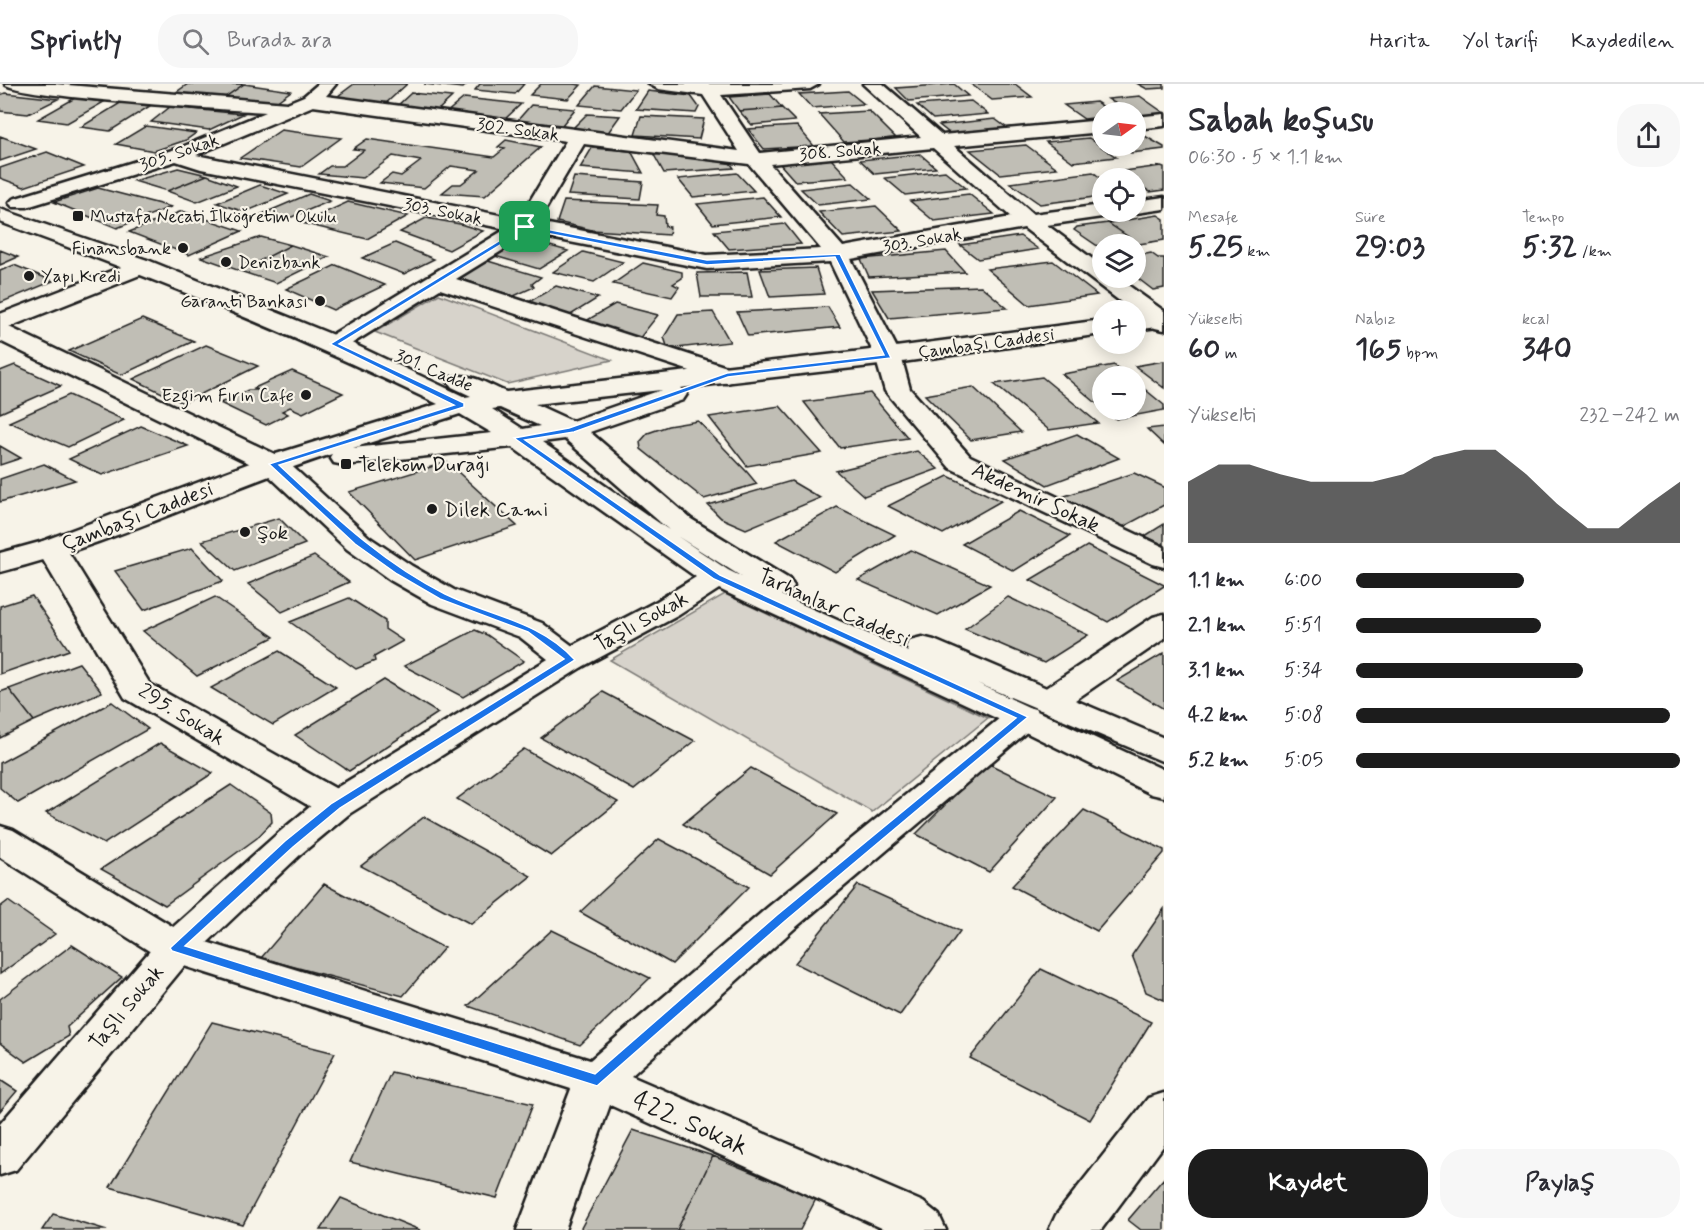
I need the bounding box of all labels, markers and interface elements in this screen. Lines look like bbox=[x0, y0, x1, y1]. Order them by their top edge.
search box bbox=[158, 14, 578, 68]
text: Sprintly bbox=[30, 23, 122, 60]
icon: search bbox=[179, 25, 212, 58]
text: Burada ara bbox=[227, 27, 332, 55]
text: Harita bbox=[1369, 27, 1430, 55]
text: Yol tarifi bbox=[1463, 27, 1538, 55]
text: Kaydedilen bbox=[1571, 27, 1674, 55]
text: Sabah koşusu bbox=[1188, 99, 1374, 143]
north arrow bbox=[1092, 102, 1146, 156]
map controls bbox=[1092, 102, 1146, 420]
button: share bbox=[1617, 104, 1680, 167]
street label: 302. Sokak bbox=[475, 112, 561, 148]
street label: 305. Sokak bbox=[136, 128, 222, 178]
street label: 308. Sokak bbox=[798, 136, 882, 168]
text: 06:30 · 5 × 1.1 km bbox=[1188, 144, 1343, 171]
button: locate bbox=[1092, 168, 1146, 222]
street label: 303. Sokak bbox=[401, 193, 484, 231]
pin bbox=[499, 201, 550, 252]
place label: Mustafa Necati İlköğretim Okulu bbox=[90, 205, 337, 229]
text: Mesafe bbox=[1188, 207, 1238, 228]
text: Süre bbox=[1355, 207, 1386, 228]
text: Tempo bbox=[1522, 207, 1564, 228]
marker: Mustafa Necati İlköğretim Okulu bbox=[71, 209, 85, 223]
icon: arrive bbox=[508, 210, 541, 243]
street label: 303. Sokak bbox=[881, 222, 964, 260]
text: 5.25 bbox=[1188, 228, 1243, 267]
text: 29:03 bbox=[1355, 228, 1425, 267]
text: 5:32 bbox=[1522, 228, 1577, 267]
button: layers bbox=[1092, 234, 1146, 288]
place label: Finansbank bbox=[72, 237, 171, 261]
marker: Finansbank bbox=[176, 241, 190, 255]
text: km bbox=[1243, 241, 1271, 262]
text: /km bbox=[1577, 241, 1612, 262]
place label: Denizbank bbox=[238, 251, 321, 275]
marker: Denizbank bbox=[219, 255, 233, 269]
place label: Yapı Kredi bbox=[41, 265, 121, 289]
marker: Yapı Kredi bbox=[22, 269, 36, 283]
place label: Garanti Bankası bbox=[180, 290, 308, 314]
marker: Garanti Bankası bbox=[313, 294, 327, 308]
button: + bbox=[1092, 300, 1146, 354]
text: Yükselti bbox=[1188, 309, 1242, 330]
text: Nabız bbox=[1355, 309, 1396, 330]
text: kcal bbox=[1522, 309, 1549, 330]
street label: Çambaşı Caddesi bbox=[917, 323, 1056, 365]
text: 60 bbox=[1188, 330, 1221, 369]
text: 165 bbox=[1355, 330, 1402, 369]
text: 340 bbox=[1522, 330, 1572, 369]
text: m bbox=[1221, 343, 1238, 364]
text: bpm bbox=[1402, 343, 1438, 364]
street label: 301. Cadde bbox=[391, 344, 476, 398]
button: − bbox=[1092, 366, 1146, 420]
place label: Ezgim Fırın Cafe bbox=[161, 384, 294, 410]
marker: Ezgim Fırın Cafe bbox=[299, 388, 313, 402]
text: Yükselti bbox=[1188, 402, 1256, 429]
text: 232–242 m bbox=[1579, 402, 1680, 429]
place label: Telekom Durağı bbox=[358, 451, 490, 479]
street label: Akdemir Sokak bbox=[967, 456, 1104, 540]
marker: Telekom Durağı bbox=[339, 457, 353, 471]
street label: Çambaşı Caddesi bbox=[58, 475, 217, 559]
place label: Dilek Cami bbox=[444, 496, 549, 524]
marker: Dilek Cami bbox=[425, 502, 439, 516]
place label: Şok bbox=[257, 519, 289, 547]
marker: Şok bbox=[238, 525, 252, 539]
street label: Tarhanlar Caddesi bbox=[753, 562, 914, 654]
text: 1.1 km bbox=[1188, 567, 1245, 594]
text: 6:00 bbox=[1284, 567, 1322, 594]
street label: Taşlı Sokak bbox=[590, 585, 693, 659]
text: 2.1 km bbox=[1188, 612, 1245, 639]
text: 5:51 bbox=[1284, 612, 1322, 639]
text: 3.1 km bbox=[1188, 657, 1245, 684]
text: 5:34 bbox=[1284, 657, 1323, 684]
street label: 295. Sokak bbox=[133, 677, 230, 753]
text: 4.2 km bbox=[1188, 702, 1248, 729]
text: 5:08 bbox=[1284, 702, 1323, 729]
text: 5.2 km bbox=[1188, 747, 1249, 774]
text: 5:05 bbox=[1284, 747, 1323, 774]
street label: Taşlı Sokak bbox=[83, 959, 171, 1056]
street label: 422. Sokak bbox=[627, 1083, 753, 1164]
button: Kaydet bbox=[1188, 1149, 1428, 1218]
button: Paylaş bbox=[1440, 1149, 1680, 1218]

